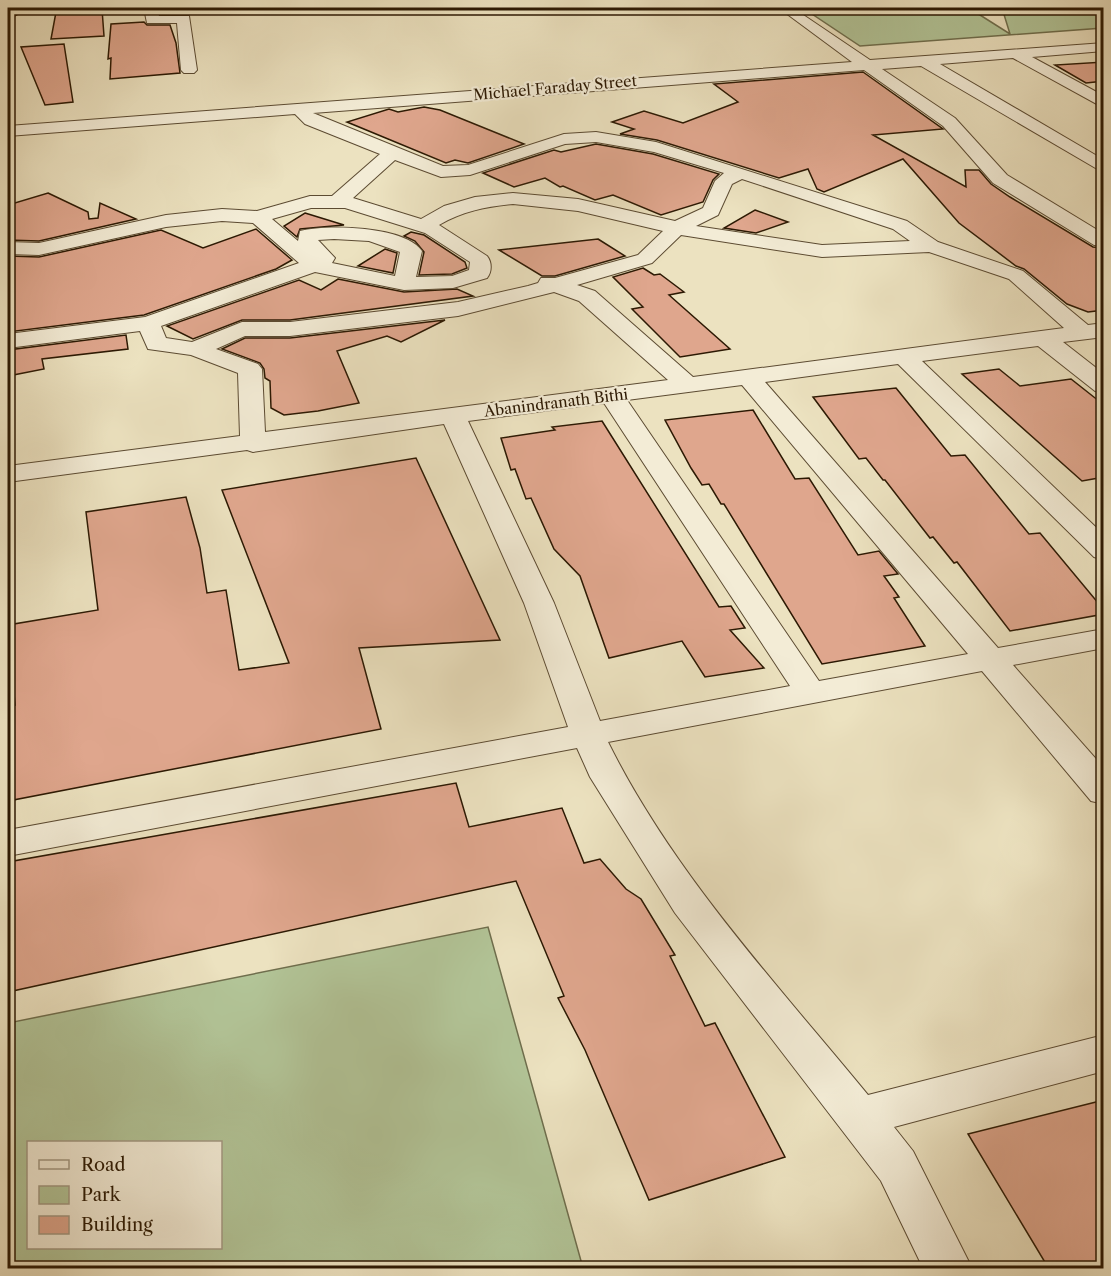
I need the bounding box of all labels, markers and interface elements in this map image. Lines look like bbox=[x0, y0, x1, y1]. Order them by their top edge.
street label: Michael Faraday Street bbox=[472, 71, 638, 104]
street label: Abanindranath Bithi bbox=[482, 384, 629, 421]
legend bbox=[27, 1141, 222, 1249]
text: Road bbox=[81, 1154, 126, 1176]
text: Park bbox=[81, 1184, 122, 1206]
text: Building bbox=[81, 1214, 153, 1236]

